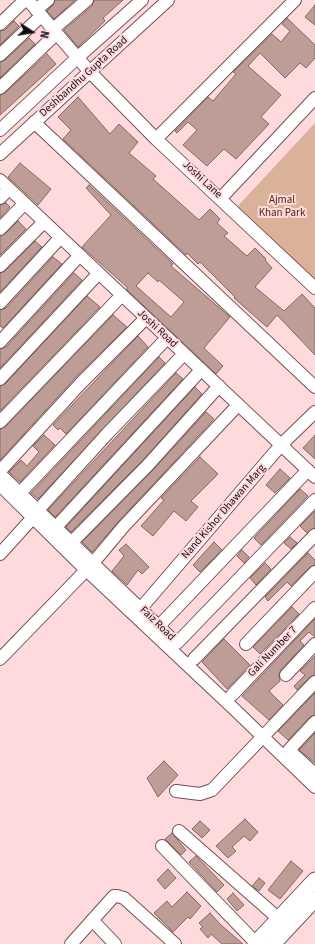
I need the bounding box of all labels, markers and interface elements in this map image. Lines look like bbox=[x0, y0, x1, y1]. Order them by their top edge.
north arrow bbox=[12, 12, 52, 52]
text: N bbox=[36, 29, 52, 40]
street label: Deshbandhu Gupta Road bbox=[37, 34, 131, 120]
street label: Joshi Lane bbox=[180, 158, 224, 202]
park label: Ajmal Khan Park bbox=[259, 194, 305, 220]
street label: Joshi Road bbox=[134, 307, 180, 351]
street label: Nand Kishor Dhawan Marg bbox=[179, 462, 269, 562]
street label: Faiz Road bbox=[137, 604, 177, 644]
street label: Gali Number 7 bbox=[246, 624, 300, 680]

